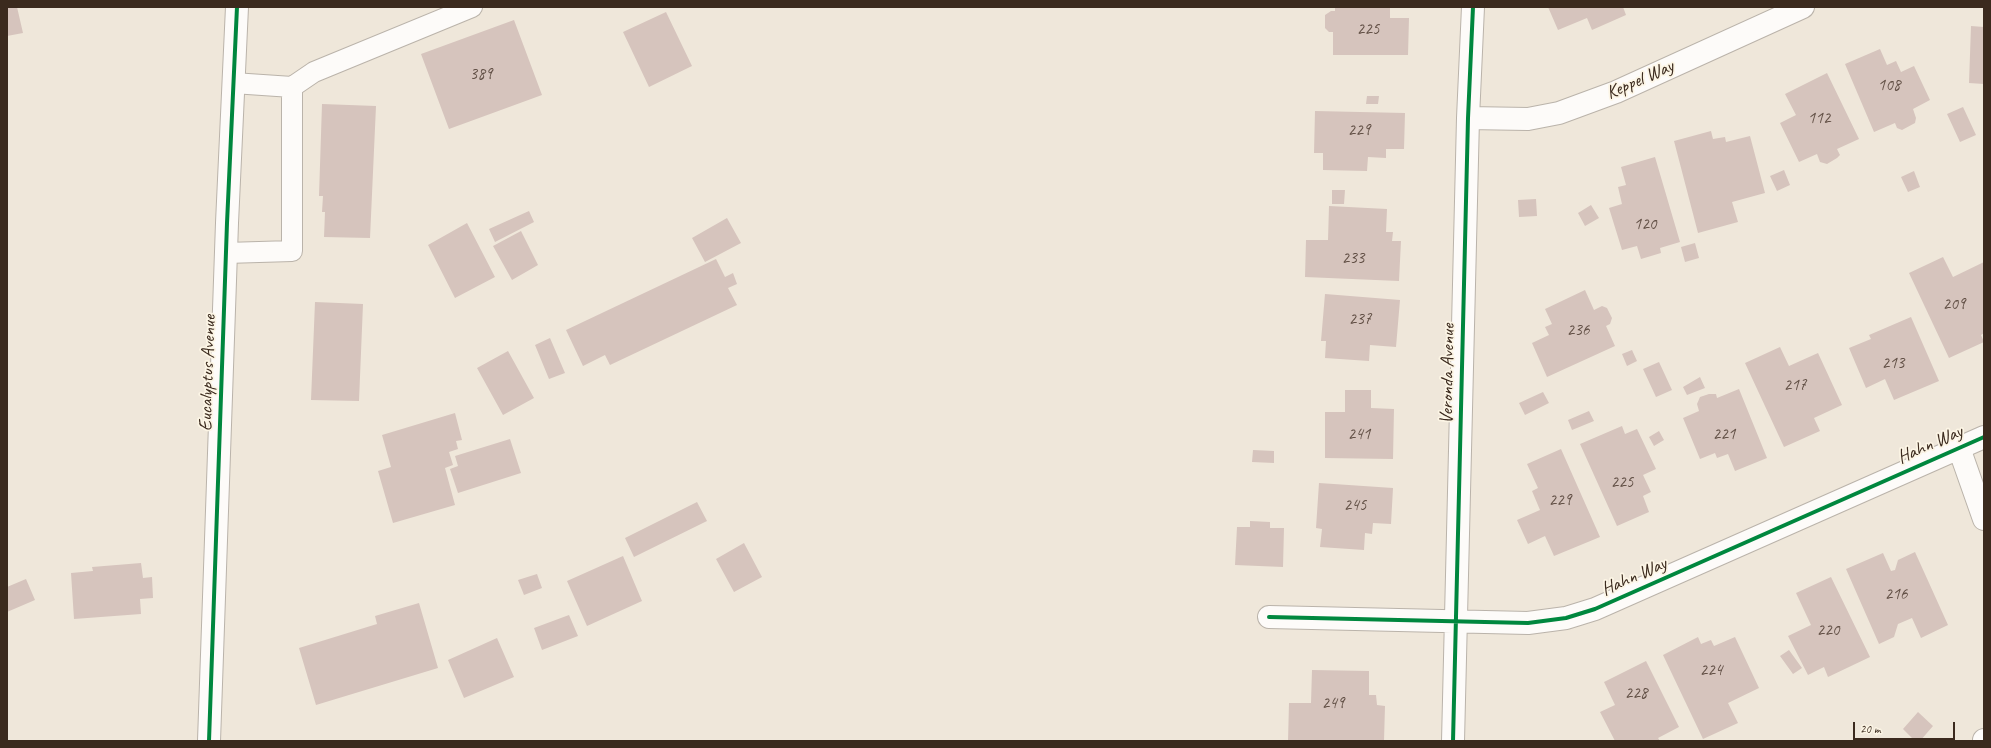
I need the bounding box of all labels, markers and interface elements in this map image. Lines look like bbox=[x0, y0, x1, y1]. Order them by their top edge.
house number: 225 bbox=[1357, 20, 1379, 40]
street label: Keppel Way bbox=[1603, 55, 1677, 105]
house number: 389 bbox=[470, 65, 492, 85]
house number: 108 bbox=[1878, 76, 1900, 96]
house number: 112 bbox=[1808, 109, 1830, 129]
house number: 229 bbox=[1348, 121, 1370, 141]
house number: 120 bbox=[1634, 215, 1656, 235]
house number: 233 bbox=[1342, 249, 1364, 269]
house number: 209 bbox=[1943, 295, 1965, 315]
house number: 237 bbox=[1349, 310, 1371, 330]
street label: Eucalyptus Avenue bbox=[195, 314, 221, 432]
house number: 236 bbox=[1567, 321, 1589, 341]
street label: Veronda Avenue bbox=[1436, 324, 1460, 424]
house number: 213 bbox=[1882, 354, 1904, 374]
house number: 217 bbox=[1784, 376, 1806, 396]
street label: Hahn Way bbox=[1894, 421, 1966, 469]
house number: 241 bbox=[1348, 425, 1370, 445]
house number: 221 bbox=[1713, 425, 1735, 445]
house number: 225 bbox=[1611, 473, 1633, 493]
house number: 229 bbox=[1549, 491, 1571, 511]
house number: 245 bbox=[1344, 496, 1366, 516]
street label: Hahn Way bbox=[1598, 553, 1670, 601]
house number: 216 bbox=[1885, 585, 1907, 605]
house number: 220 bbox=[1817, 621, 1839, 641]
house number: 224 bbox=[1700, 661, 1722, 681]
house number: 228 bbox=[1625, 684, 1647, 704]
house number: 249 bbox=[1322, 694, 1344, 714]
scale bar bbox=[1855, 714, 1957, 740]
text: 20 m bbox=[1860, 721, 1880, 737]

